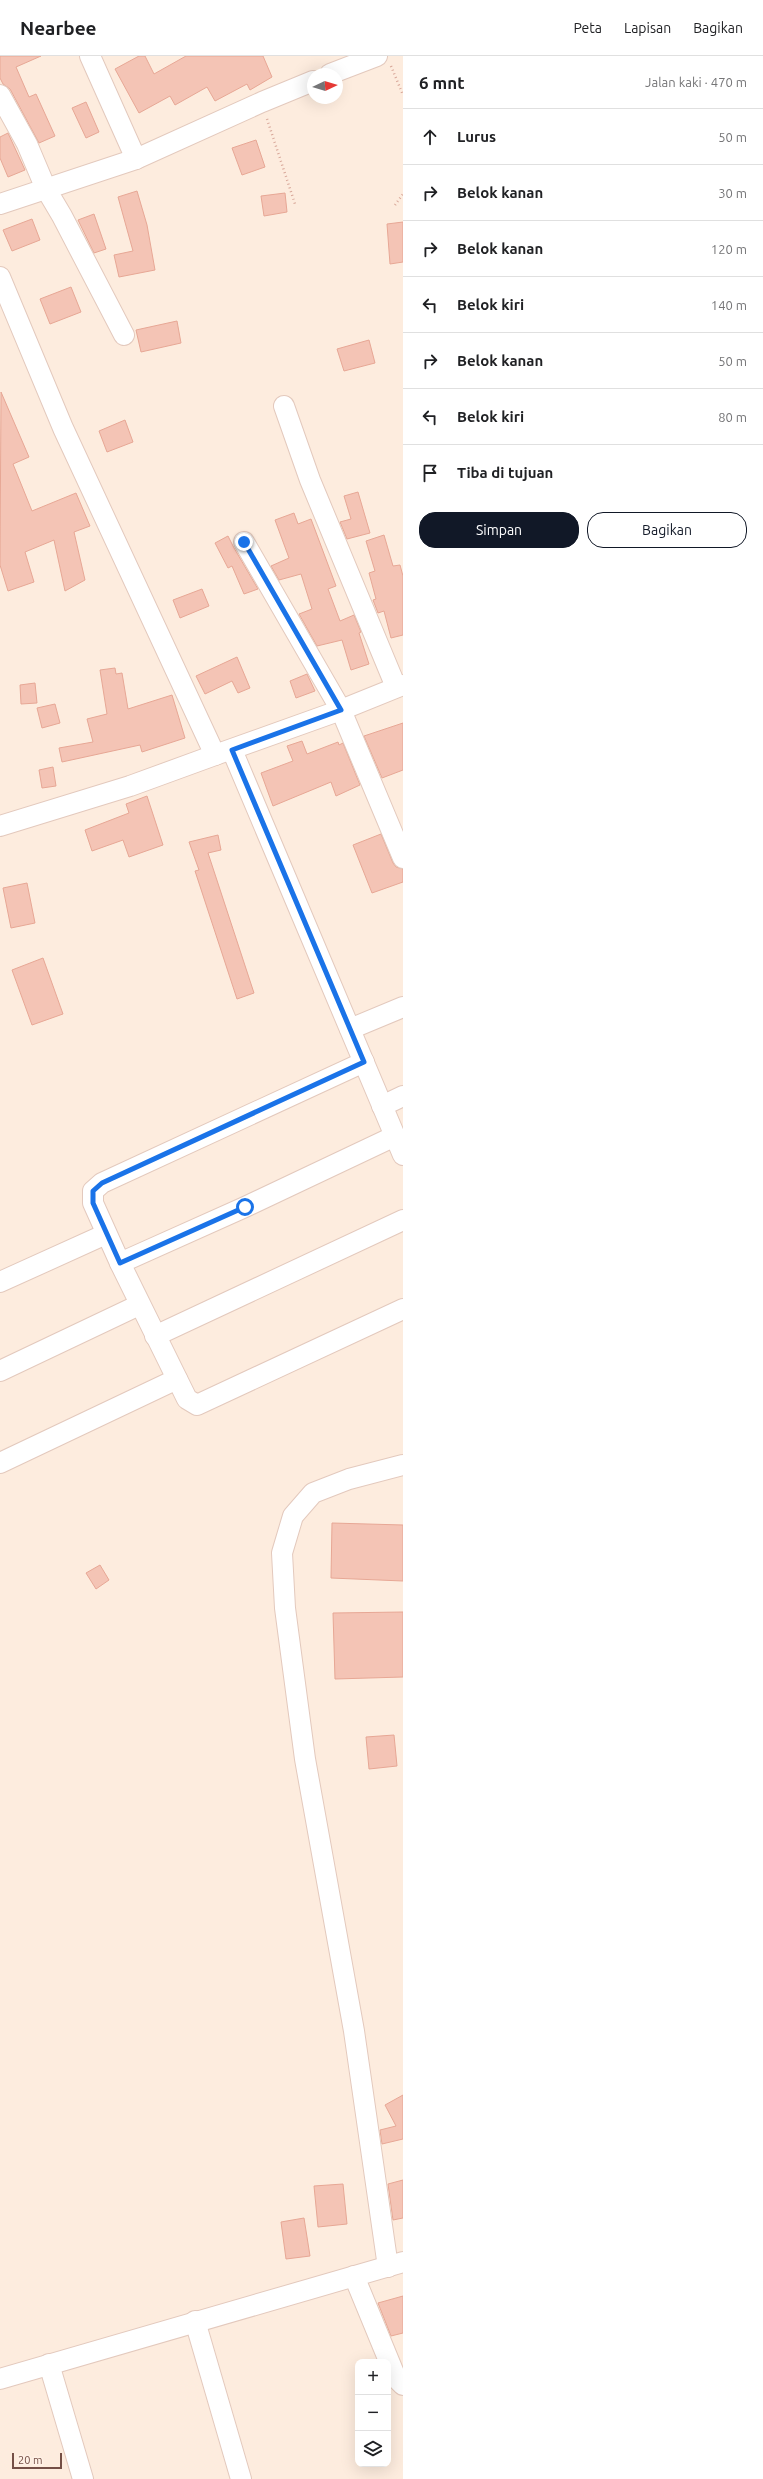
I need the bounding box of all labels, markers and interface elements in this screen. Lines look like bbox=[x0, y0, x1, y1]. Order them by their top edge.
text: Nearbee bbox=[20, 17, 97, 39]
text: Peta bbox=[574, 20, 602, 36]
text: Lapisan bbox=[624, 20, 671, 36]
text: Bagikan bbox=[693, 20, 743, 36]
north arrow bbox=[307, 68, 343, 104]
text: 6 mnt bbox=[419, 73, 465, 92]
text: Jalan kaki · 470 m bbox=[645, 75, 747, 89]
icon: ahead bbox=[419, 126, 441, 148]
text: Lurus bbox=[457, 128, 496, 145]
text: 50 m bbox=[718, 130, 747, 144]
icon: right bbox=[419, 182, 441, 204]
text: Belok kanan bbox=[457, 184, 543, 201]
text: 30 m bbox=[718, 186, 747, 200]
icon: right bbox=[419, 238, 441, 260]
text: Belok kanan bbox=[457, 240, 543, 257]
text: 120 m bbox=[711, 242, 747, 256]
icon: left bbox=[419, 294, 441, 316]
text: Belok kiri bbox=[457, 296, 524, 313]
text: 140 m bbox=[711, 298, 747, 312]
icon: right bbox=[419, 350, 441, 372]
text: Belok kanan bbox=[457, 352, 543, 369]
text: 50 m bbox=[718, 354, 747, 368]
icon: left bbox=[419, 406, 441, 428]
text: Belok kiri bbox=[457, 408, 524, 425]
text: 80 m bbox=[718, 410, 747, 424]
icon: arrive bbox=[419, 462, 441, 484]
text: Tiba di tujuan bbox=[457, 464, 553, 481]
button: Simpan bbox=[419, 512, 579, 548]
button: Bagikan bbox=[587, 512, 747, 548]
route end bbox=[235, 533, 253, 551]
route start bbox=[236, 1198, 254, 1216]
map controls bbox=[355, 2359, 391, 2467]
button: + bbox=[355, 2359, 391, 2395]
button: − bbox=[355, 2395, 391, 2431]
button: layers bbox=[355, 2431, 391, 2467]
scale bar bbox=[12, 2451, 62, 2470]
text: 20 m bbox=[18, 2454, 42, 2466]

